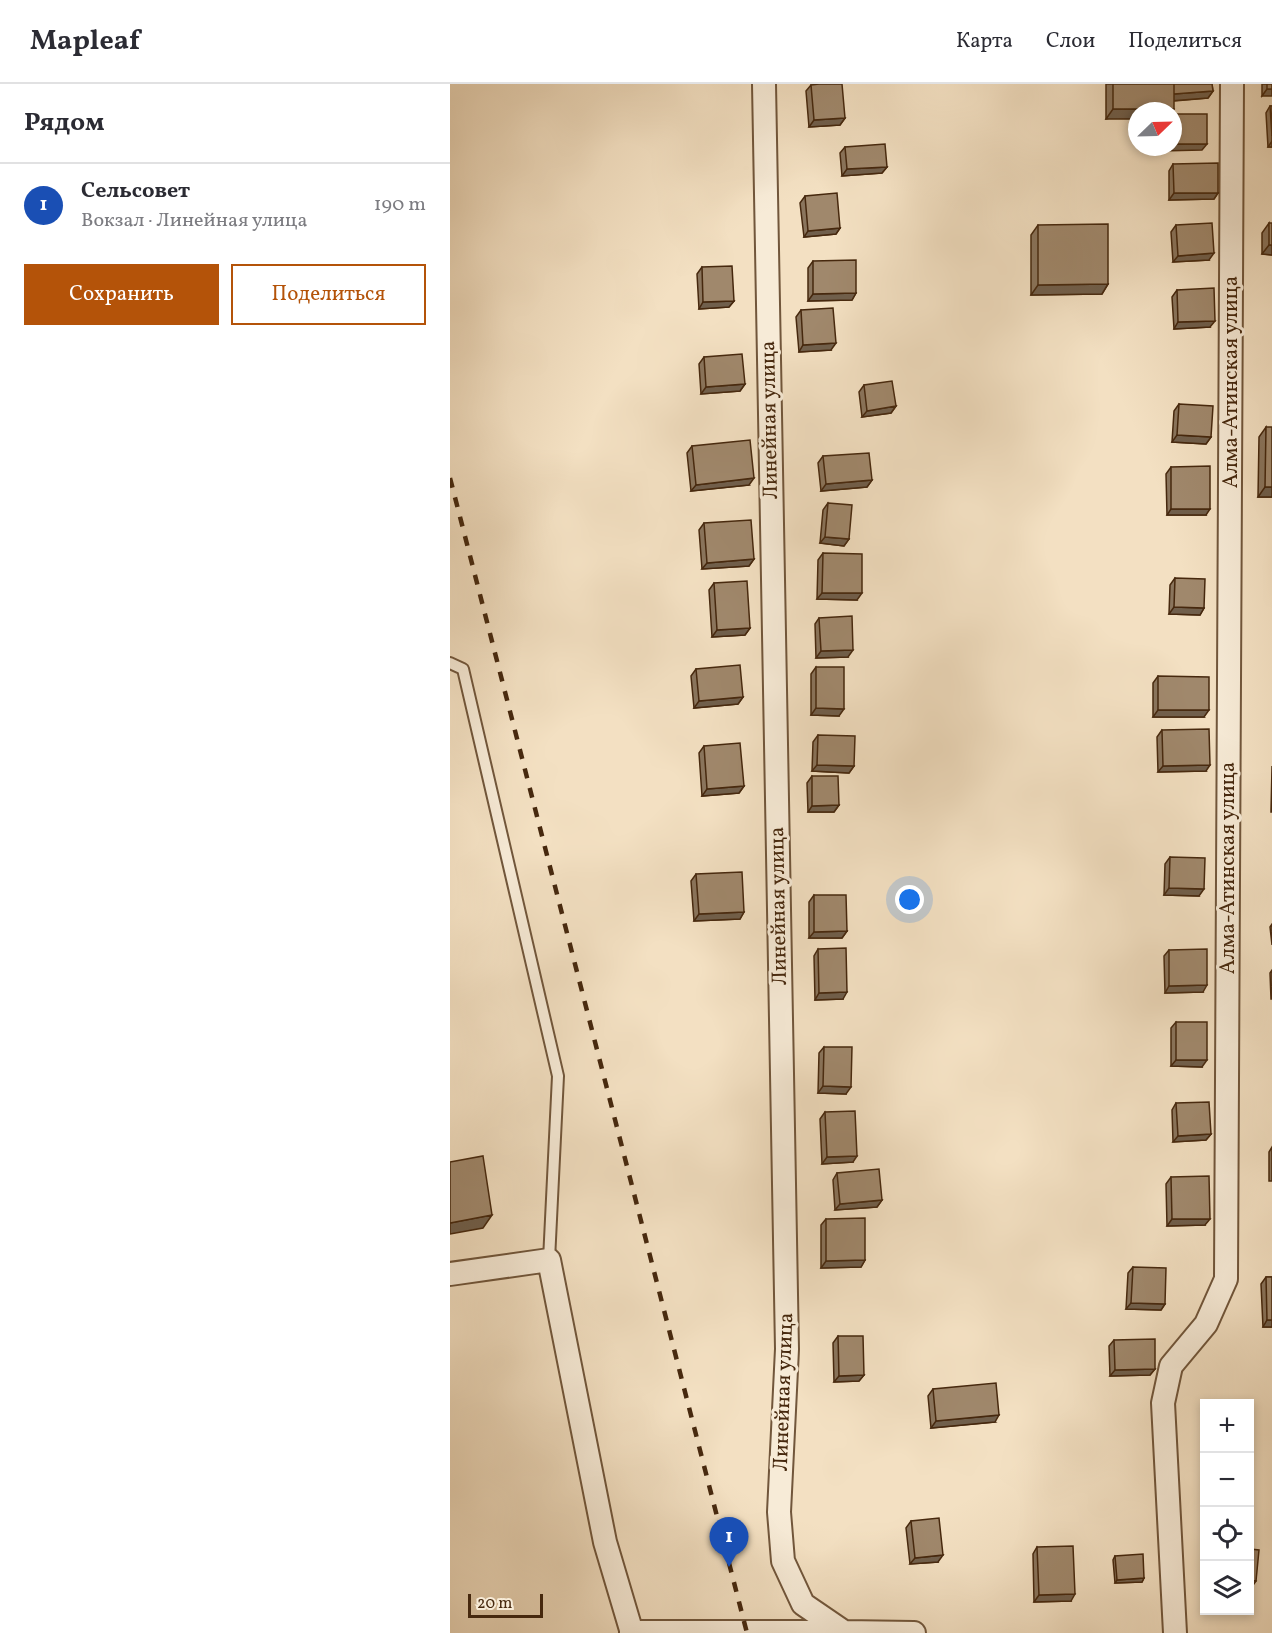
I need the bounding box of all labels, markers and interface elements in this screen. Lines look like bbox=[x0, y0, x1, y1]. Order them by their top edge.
text: Mapleaf bbox=[30, 22, 140, 61]
text: Карта bbox=[956, 27, 1013, 56]
text: Слои bbox=[1046, 27, 1095, 56]
text: Поделиться bbox=[1128, 27, 1242, 56]
north arrow bbox=[1128, 102, 1182, 156]
text: Рядом bbox=[24, 105, 104, 141]
text: Сельсовет bbox=[81, 176, 190, 207]
text: 1 bbox=[39, 191, 48, 219]
text: 190 m bbox=[374, 191, 426, 219]
text: Вокзал · Линейная улица bbox=[81, 207, 307, 235]
button: Сохранить bbox=[24, 264, 219, 325]
button: Поделиться bbox=[231, 264, 426, 325]
street label: Алма-Атинская улица bbox=[1217, 276, 1246, 488]
street label: Линейная улица bbox=[754, 340, 786, 500]
street label: Алма-Атинская улица bbox=[1214, 762, 1243, 974]
street label: Линейная улица bbox=[763, 826, 795, 986]
your location bbox=[895, 885, 924, 914]
street label: Линейная улица bbox=[767, 1312, 801, 1472]
map controls bbox=[1200, 1399, 1254, 1615]
button: + bbox=[1200, 1399, 1254, 1453]
button: − bbox=[1200, 1453, 1254, 1507]
button: locate bbox=[1200, 1507, 1254, 1561]
pin: 1 bbox=[710, 1518, 748, 1567]
button: layers bbox=[1200, 1561, 1254, 1615]
scale bar bbox=[468, 1591, 543, 1618]
text: 20 m bbox=[477, 1593, 512, 1615]

